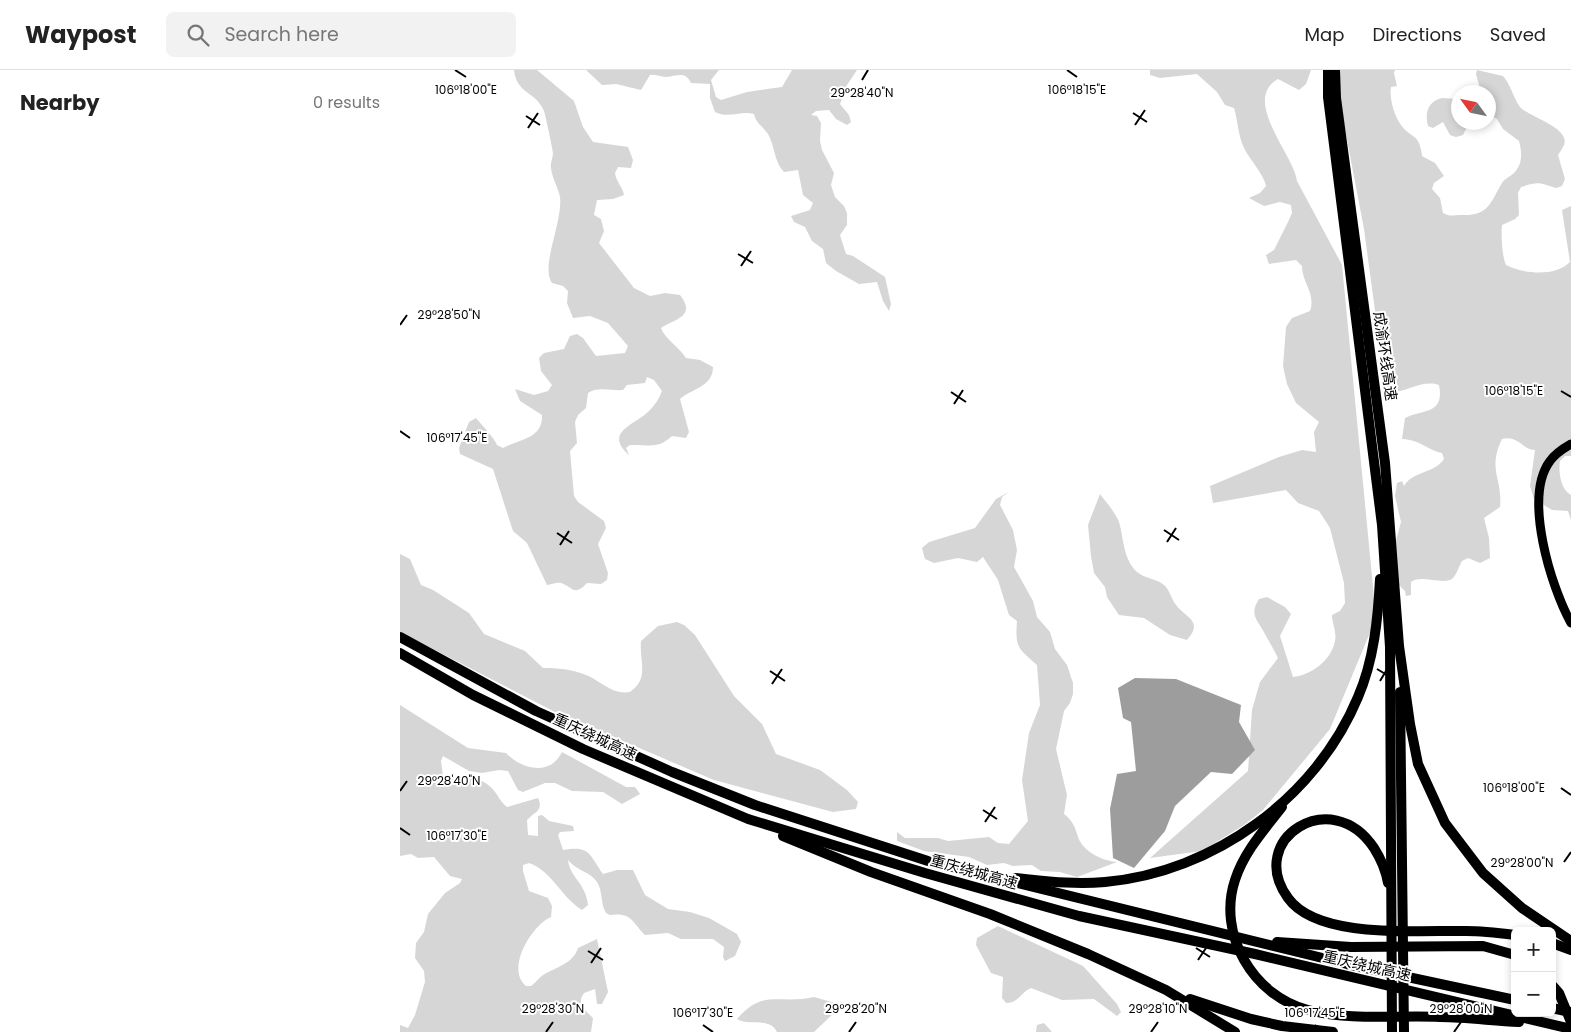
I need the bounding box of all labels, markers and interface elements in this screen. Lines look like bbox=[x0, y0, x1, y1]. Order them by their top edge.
search box bbox=[166, 12, 516, 57]
text: Waypost bbox=[25, 18, 136, 51]
icon: search bbox=[184, 21, 212, 49]
text: Search here bbox=[224, 21, 339, 48]
text: Map bbox=[1305, 22, 1344, 47]
text: Directions bbox=[1372, 22, 1462, 47]
text: Saved bbox=[1490, 22, 1546, 47]
text: 106°18'00"E bbox=[435, 81, 497, 98]
text: 106°18'15"E bbox=[1048, 81, 1106, 98]
text: 29°28'40"N bbox=[831, 84, 893, 101]
north arrow bbox=[1451, 85, 1496, 130]
text: Nearby bbox=[20, 88, 100, 117]
text: 0 results bbox=[313, 91, 380, 114]
text: 29°28'50"N bbox=[418, 306, 480, 323]
street label: 成渝环线高速 bbox=[1369, 310, 1402, 402]
text: 106°18'15"E bbox=[1485, 382, 1543, 399]
text: 106°17'45"E bbox=[427, 429, 487, 446]
street label: 重庆绕城高速 bbox=[550, 708, 640, 765]
text: 29°28'40"N bbox=[418, 772, 480, 789]
text: 106°18'00"E bbox=[1483, 779, 1545, 796]
text: 106°17'30"E bbox=[427, 827, 487, 844]
street label: 重庆绕城高速 bbox=[928, 849, 1020, 894]
text: 29°28'00"N bbox=[1491, 854, 1553, 871]
map controls bbox=[1511, 927, 1556, 1017]
button: + bbox=[1511, 927, 1556, 972]
street label: 重庆绕城高速 bbox=[1321, 945, 1413, 986]
button: − bbox=[1511, 972, 1556, 1017]
text: 29°28'30"N bbox=[522, 1000, 584, 1017]
text: 29°28'20"N bbox=[825, 1000, 887, 1017]
text: 29°28'10"N bbox=[1128, 1000, 1188, 1017]
text: 29°28'00"N bbox=[1430, 1000, 1492, 1017]
text: 106°17'30"E bbox=[673, 1004, 733, 1021]
text: 106°17'45"E bbox=[1285, 1004, 1345, 1021]

